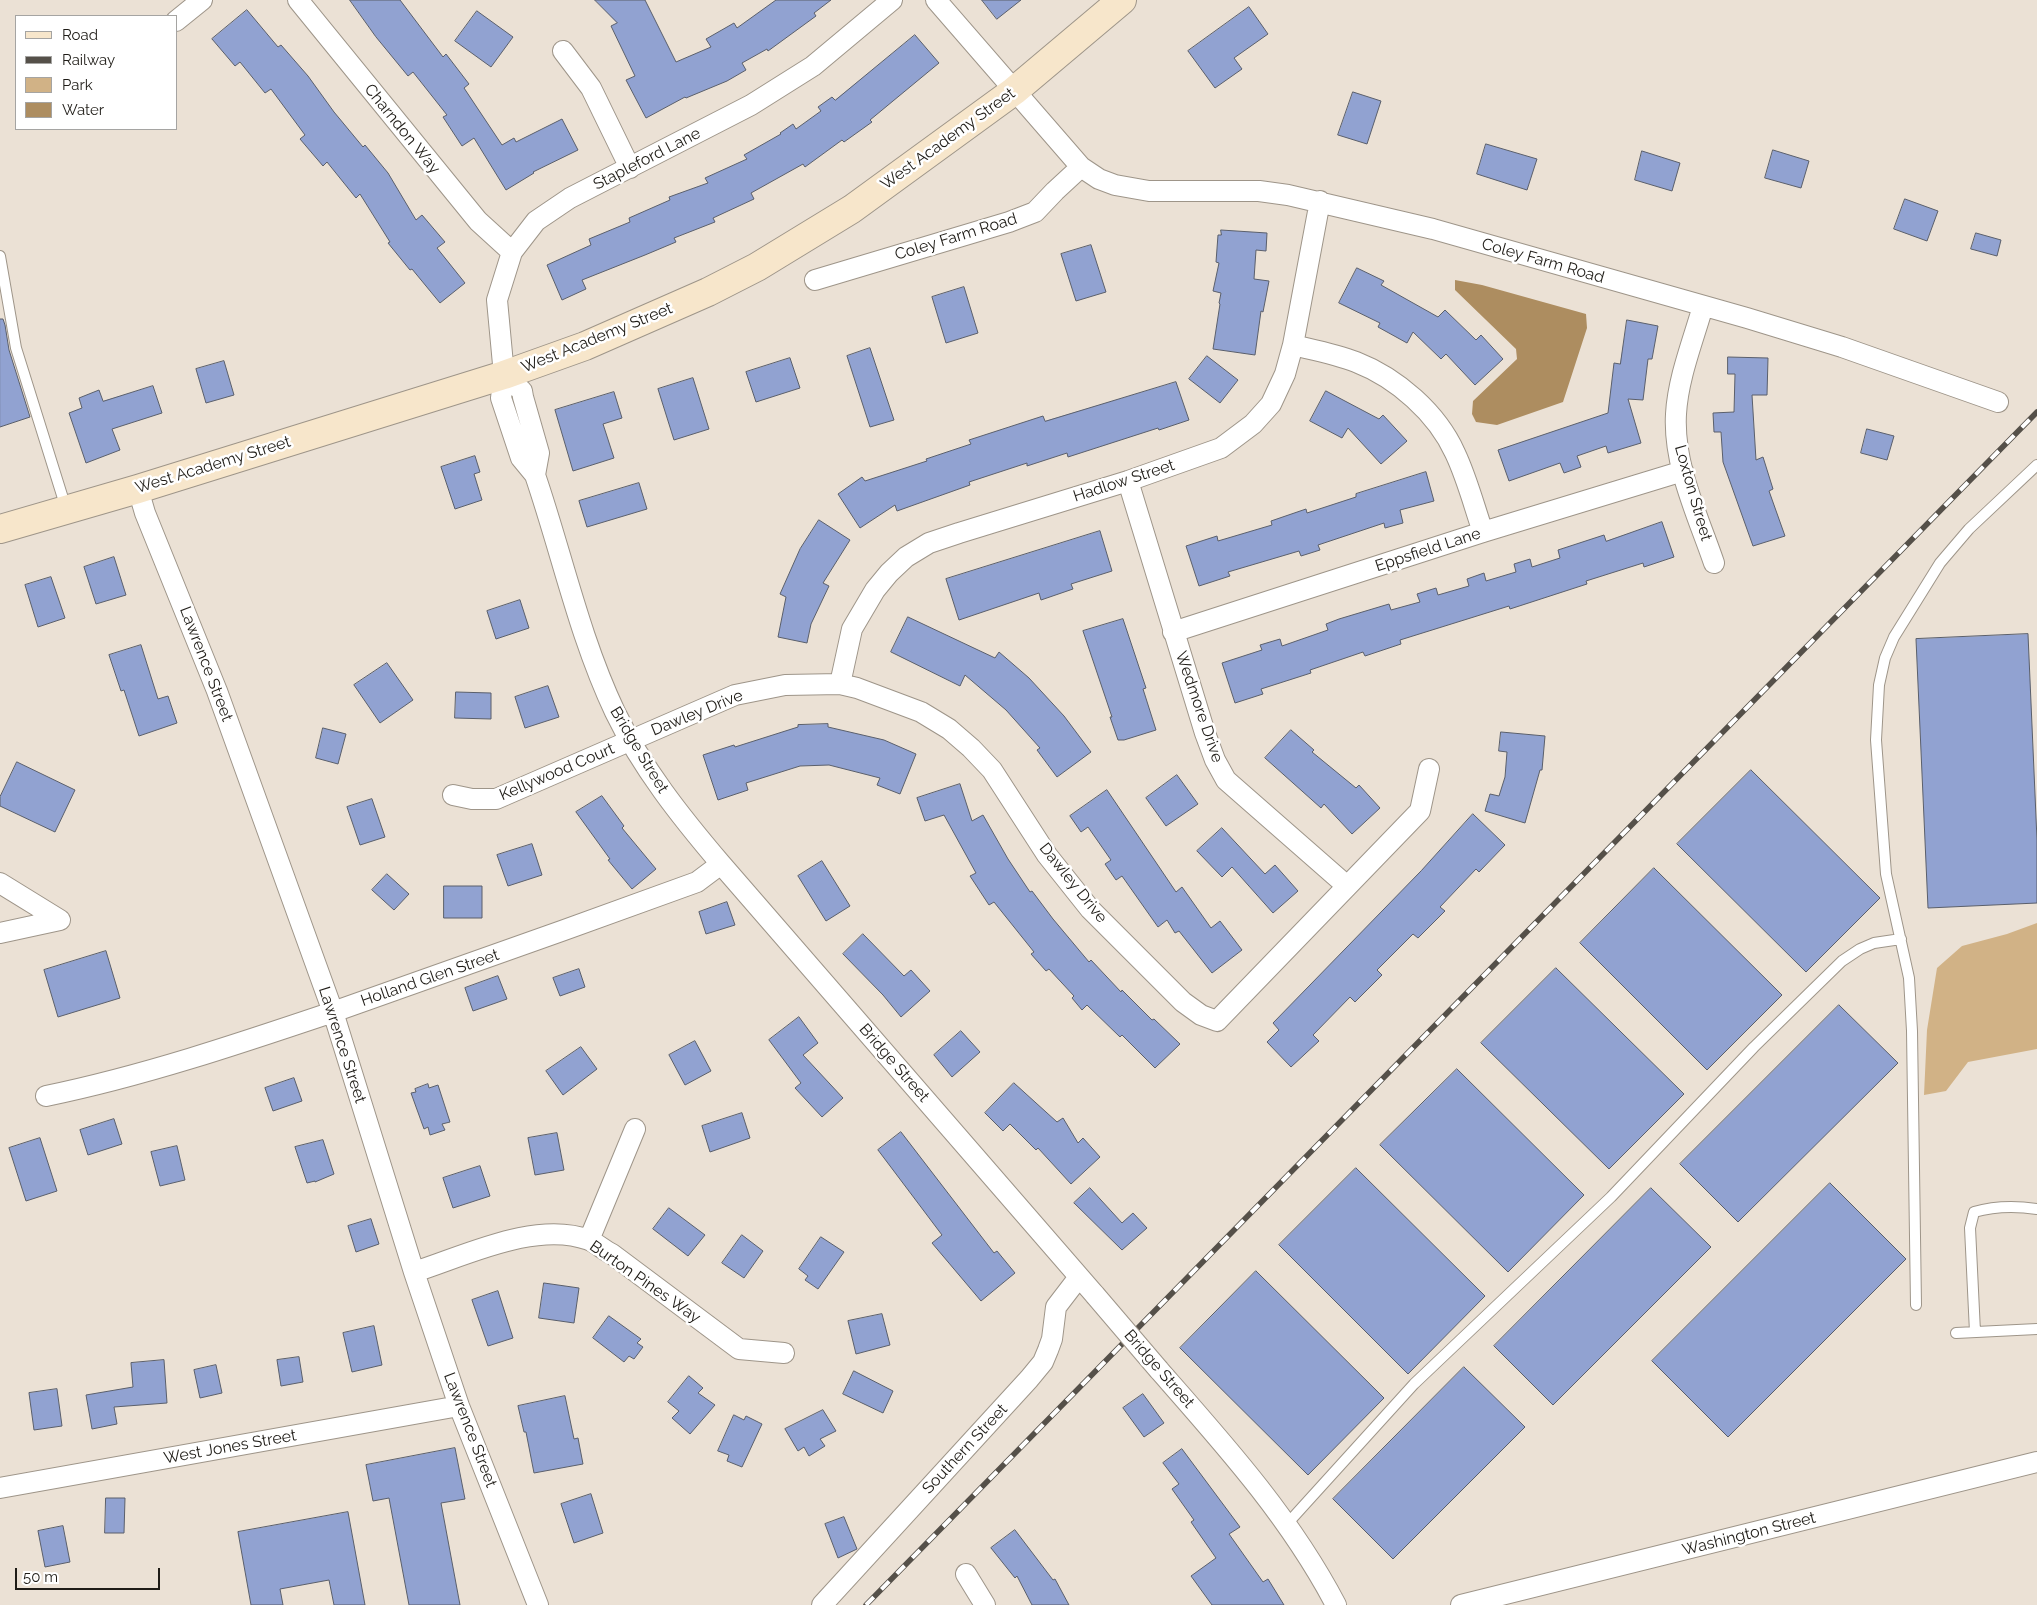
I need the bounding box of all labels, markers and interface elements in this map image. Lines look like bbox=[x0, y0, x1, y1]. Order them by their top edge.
legend bbox=[15, 15, 178, 130]
text: Road bbox=[62, 26, 98, 44]
text: Railway bbox=[62, 51, 115, 69]
text: Park bbox=[62, 76, 93, 94]
street label: Charndon Way bbox=[360, 80, 444, 178]
street label: West Academy Street bbox=[877, 84, 1019, 194]
text: Water bbox=[62, 101, 104, 119]
street label: Stapleford Lane bbox=[590, 124, 704, 194]
street label: Coley Farm Road bbox=[893, 209, 1019, 265]
street label: Coley Farm Road bbox=[1479, 234, 1607, 288]
street label: West Academy Street bbox=[519, 299, 675, 377]
street label: West Academy Street bbox=[133, 432, 293, 498]
street label: Loxton Street bbox=[1670, 443, 1716, 543]
street label: Hadlow Street bbox=[1071, 456, 1177, 506]
street label: Eppsfield Lane bbox=[1373, 524, 1483, 576]
street label: Lawrence Street bbox=[175, 604, 237, 724]
street label: Wedmore Drive bbox=[1171, 649, 1227, 765]
street label: Dawley Drive bbox=[648, 686, 746, 740]
street label: Bridge Street bbox=[606, 703, 672, 797]
street label: Kellywood Court bbox=[497, 739, 617, 805]
street label: Dawley Drive bbox=[1035, 839, 1111, 927]
street label: Holland Glen Street bbox=[358, 945, 502, 1011]
street label: Lawrence Street bbox=[314, 984, 370, 1106]
street label: Bridge Street bbox=[855, 1020, 933, 1106]
street label: Burton Pines Way bbox=[586, 1237, 704, 1327]
street label: Bridge Street bbox=[1120, 1326, 1198, 1412]
street label: Lawrence Street bbox=[439, 1370, 501, 1490]
street label: Southern Street bbox=[918, 1400, 1012, 1498]
street label: West Jones Street bbox=[162, 1426, 298, 1468]
street label: Washington Street bbox=[1680, 1508, 1818, 1560]
scale bar bbox=[18, 1558, 162, 1590]
text: 50 m bbox=[23, 1568, 58, 1586]

